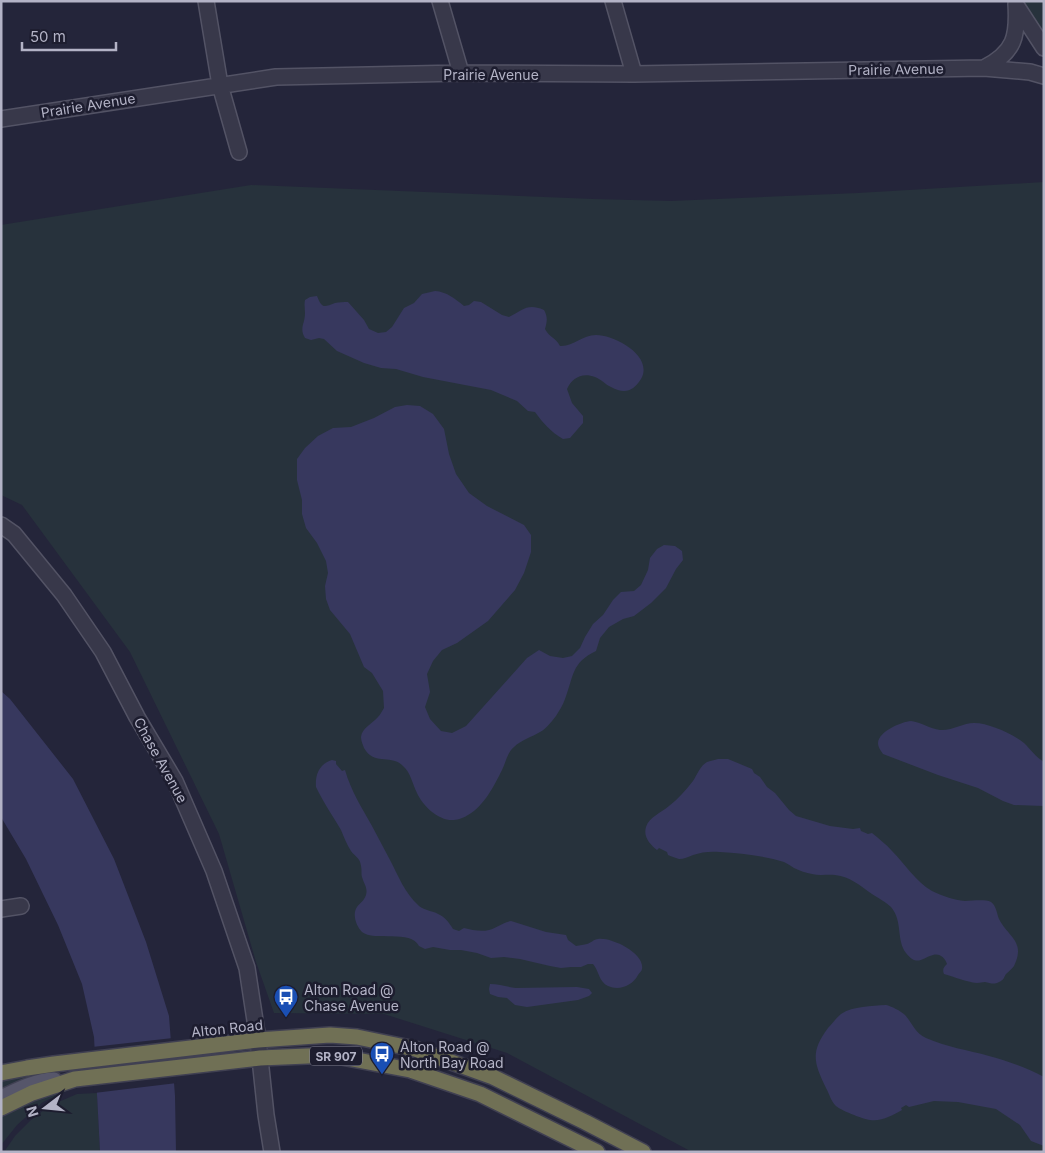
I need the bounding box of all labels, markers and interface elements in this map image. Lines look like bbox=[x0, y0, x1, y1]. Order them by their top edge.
scale bar bbox=[22, 20, 116, 52]
text: 50 m bbox=[30, 27, 66, 46]
street label: Prairie Avenue bbox=[848, 60, 944, 78]
street label: Prairie Avenue bbox=[443, 66, 539, 83]
street label: Prairie Avenue bbox=[39, 89, 137, 121]
street label: Chase Avenue bbox=[131, 714, 191, 806]
place label: Alton Road @ Chase Avenue bbox=[304, 981, 399, 1014]
bus stop icon: Alton Road @ Chase Avenue bbox=[273, 984, 299, 1018]
street label: Alton Road bbox=[190, 1016, 264, 1040]
place label: Alton Road @ North Bay Road bbox=[400, 1038, 504, 1071]
bus stop icon: Alton Road @ North Bay Road bbox=[369, 1041, 395, 1075]
road number: SR 907 bbox=[310, 1046, 362, 1066]
north arrow bbox=[20, 1083, 70, 1133]
text: N bbox=[22, 1104, 42, 1119]

